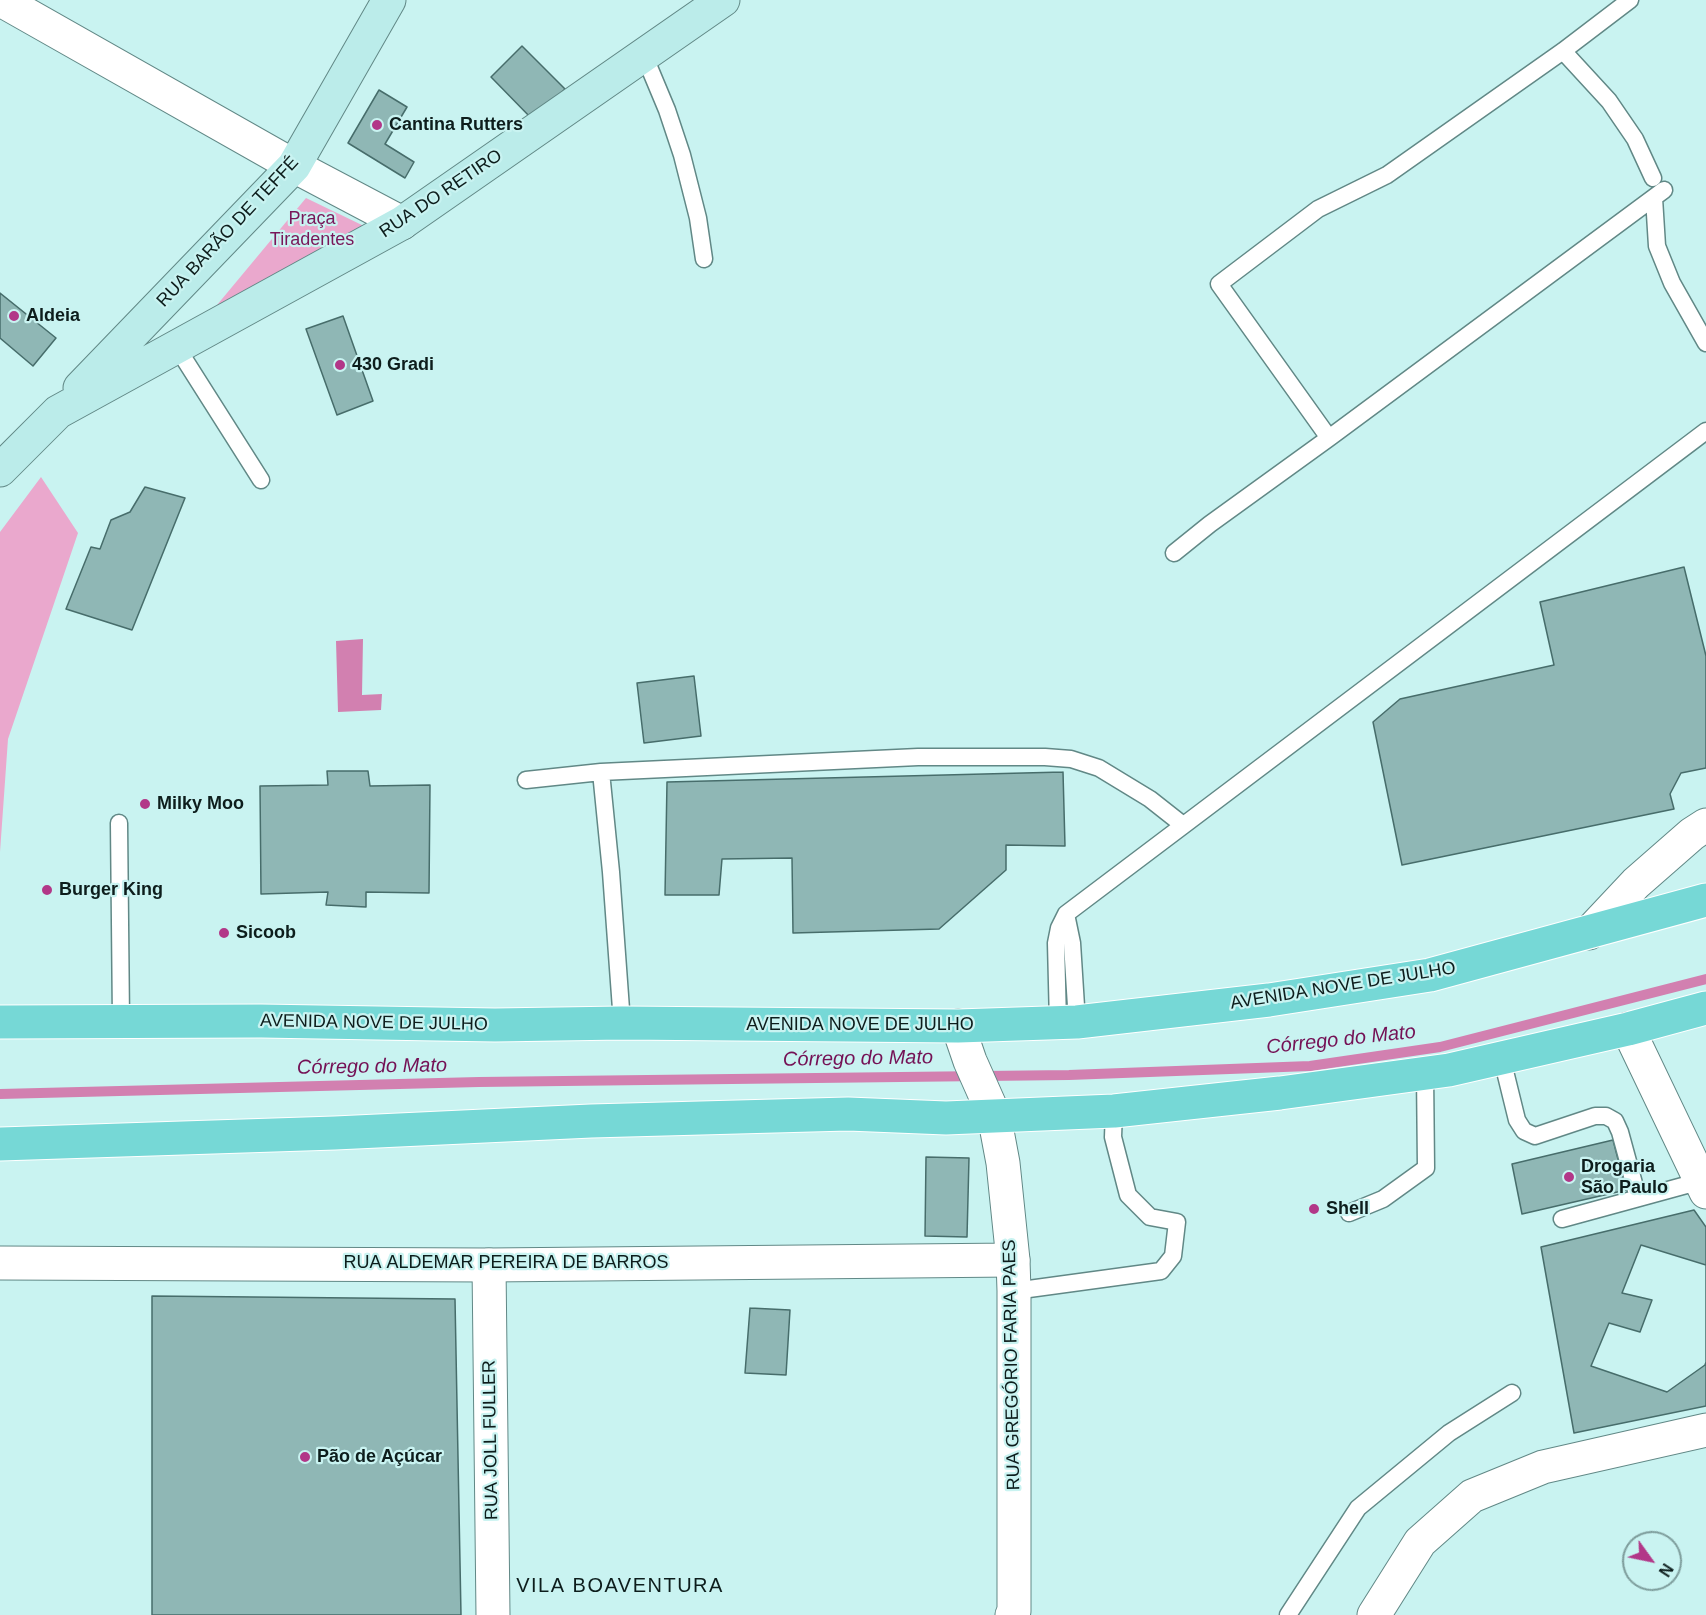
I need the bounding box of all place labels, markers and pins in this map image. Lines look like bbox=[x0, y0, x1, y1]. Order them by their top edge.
place label: Cantina Rutters bbox=[389, 114, 523, 136]
marker: Cantina Rutters bbox=[370, 118, 384, 132]
place label: Aldeia bbox=[26, 305, 80, 327]
marker: Aldeia bbox=[7, 309, 21, 323]
place label: 430 Gradi bbox=[352, 354, 434, 376]
marker: 430 Gradi bbox=[333, 358, 347, 372]
place label: Milky Moo bbox=[157, 793, 244, 815]
marker: Milky Moo bbox=[138, 797, 152, 811]
place label: Burger King bbox=[59, 879, 163, 901]
marker: Burger King bbox=[40, 883, 54, 897]
place label: Sicoob bbox=[236, 922, 296, 944]
marker: Sicoob bbox=[217, 926, 231, 940]
place label: Drogaria São Paulo bbox=[1581, 1156, 1668, 1198]
marker: Drogaria São Paulo bbox=[1562, 1170, 1576, 1184]
place label: Shell bbox=[1326, 1198, 1369, 1220]
marker: Shell bbox=[1307, 1202, 1321, 1216]
place label: Pão de Açúcar bbox=[317, 1446, 442, 1468]
marker: Pão de Açúcar bbox=[298, 1450, 312, 1464]

